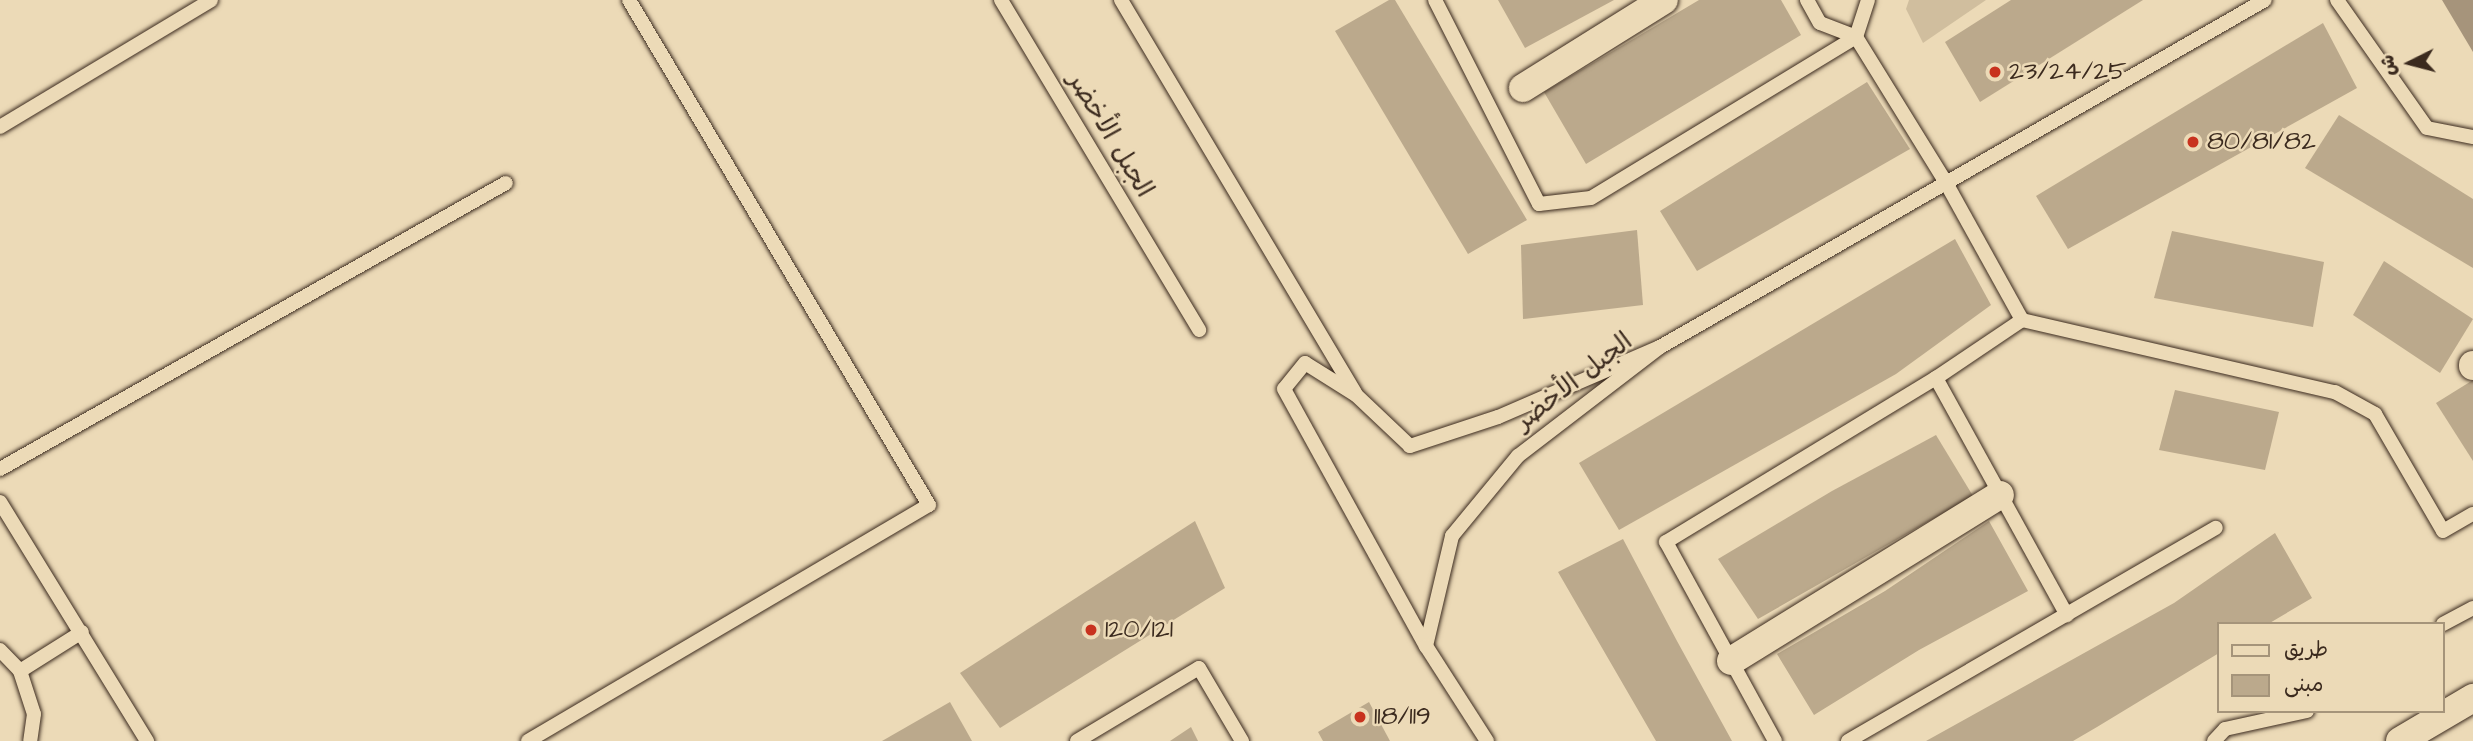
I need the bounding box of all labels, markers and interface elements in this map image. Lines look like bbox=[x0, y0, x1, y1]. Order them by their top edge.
north arrow bbox=[2375, 28, 2445, 98]
text: ش bbox=[2374, 53, 2403, 77]
place label: 23/24/25 bbox=[2009, 56, 2127, 88]
marker: 23/24/25 bbox=[1987, 64, 2003, 80]
street label: الجبل الأخضر bbox=[1060, 67, 1160, 203]
place label: 80/81/82 bbox=[2207, 126, 2316, 158]
marker: 80/81/82 bbox=[2185, 134, 2201, 150]
street label: الجبل الأخضر bbox=[1509, 326, 1639, 438]
place label: 120/121 bbox=[1105, 614, 1173, 646]
marker: 120/121 bbox=[1083, 622, 1099, 638]
legend bbox=[2218, 622, 2445, 713]
text: طريق bbox=[2284, 635, 2328, 664]
text: مبنى bbox=[2284, 670, 2323, 699]
place label: 118/119 bbox=[1374, 701, 1431, 733]
marker: 118/119 bbox=[1352, 709, 1368, 725]

